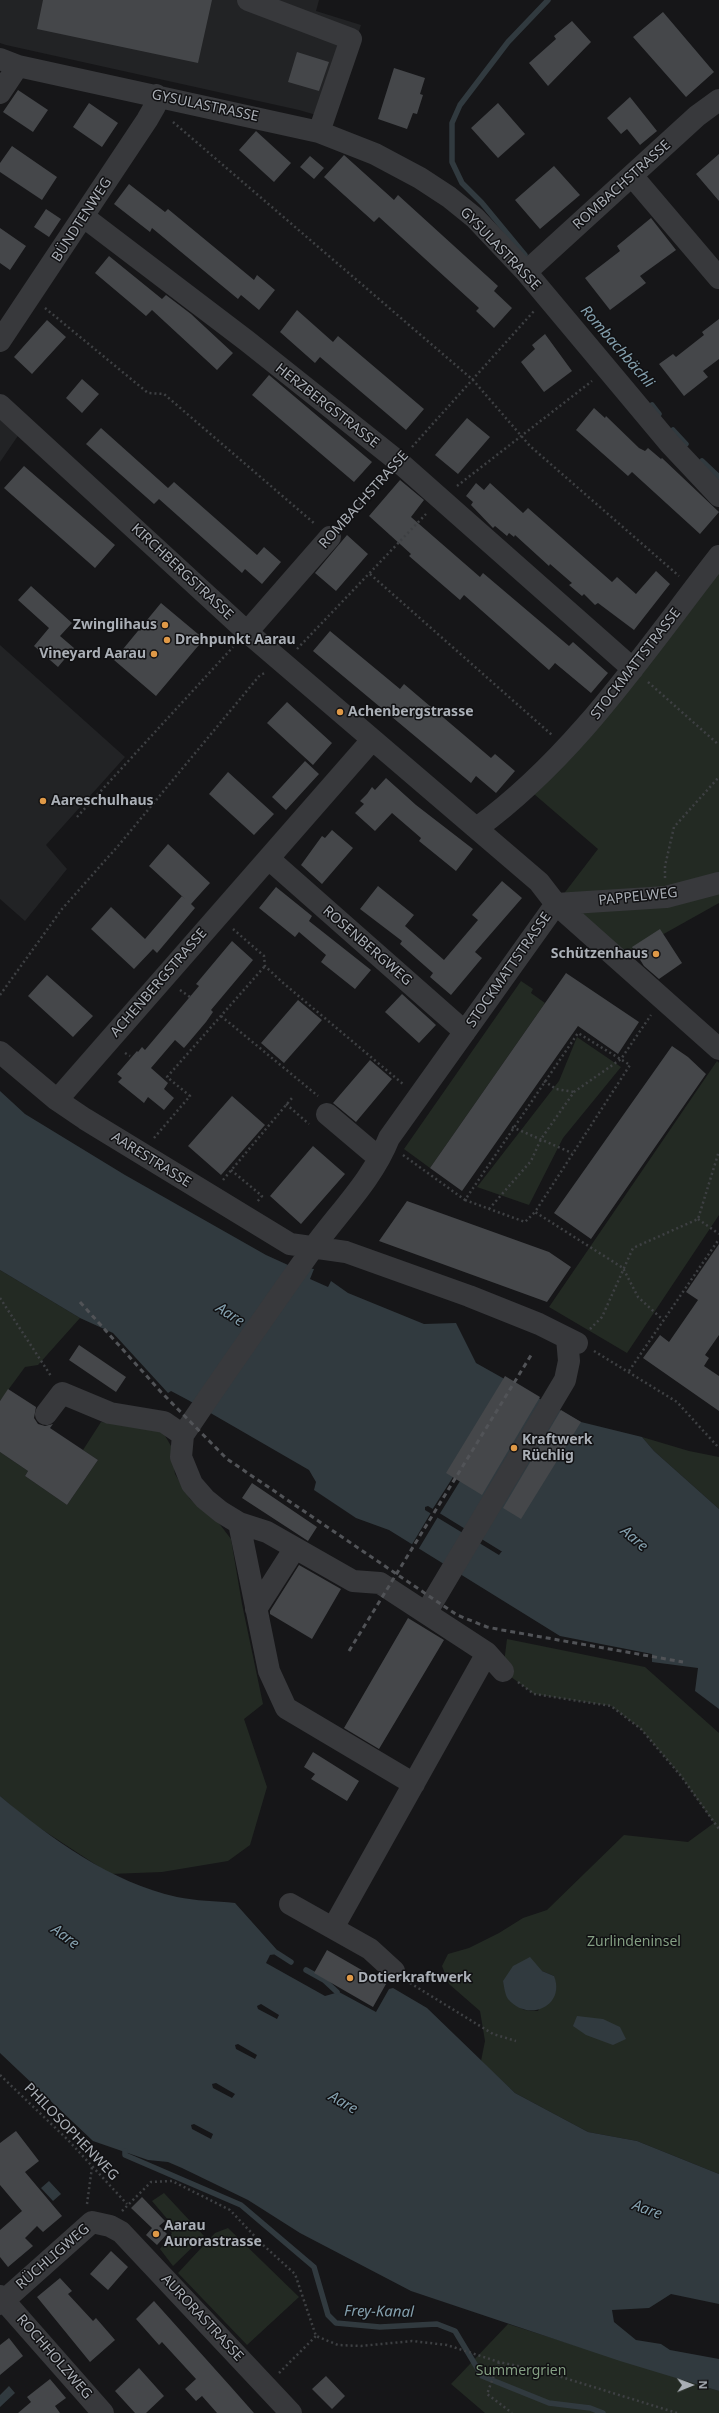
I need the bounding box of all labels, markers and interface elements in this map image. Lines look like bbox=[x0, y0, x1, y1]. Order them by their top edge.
street label: GYSULASTRASSE bbox=[150, 86, 260, 126]
street label: ROMBACHSTRASSE bbox=[570, 137, 674, 233]
street label: BÜNDTENWEG bbox=[49, 175, 115, 265]
street label: GYSULASTRASSE bbox=[456, 204, 544, 294]
water label: Rombachbächli bbox=[576, 302, 658, 392]
street label: HERZBERGSTRASSE bbox=[272, 360, 382, 452]
street label: ROMBACHSTRASSE bbox=[316, 448, 412, 552]
street label: KIRCHBERGSTRASSE bbox=[127, 520, 237, 624]
street label: STOCKMATTSTRASSE bbox=[587, 605, 685, 723]
place label: Zwinglihaus bbox=[73, 617, 157, 633]
marker: Zwinglihaus bbox=[160, 620, 170, 630]
place label: Drehpunkt Aarau bbox=[175, 632, 296, 648]
marker: Drehpunkt Aarau bbox=[162, 635, 172, 645]
place label: Vineyard Aarau bbox=[39, 646, 146, 662]
marker: Vineyard Aarau bbox=[149, 649, 159, 659]
place label: Achenbergstrasse bbox=[348, 704, 474, 720]
marker: Achenbergstrasse bbox=[335, 707, 345, 717]
place label: Aareschulhaus bbox=[51, 793, 154, 809]
marker: Aareschulhaus bbox=[38, 796, 48, 806]
street label: PAPPELWEG bbox=[598, 884, 678, 910]
street label: ROSENBERGWEG bbox=[319, 903, 415, 989]
street label: STOCKMATTSTRASSE bbox=[463, 909, 555, 1031]
street label: ACHENBERGSTRASSE bbox=[107, 925, 211, 1041]
place label: Schützenhaus bbox=[551, 946, 648, 962]
marker: Schützenhaus bbox=[651, 949, 661, 959]
street label: AARESTRASSE bbox=[108, 1129, 194, 1191]
water label: Aare bbox=[212, 1299, 248, 1331]
place label: Kraftwerk Rüchlig bbox=[522, 1432, 592, 1464]
marker: Kraftwerk Rüchlig bbox=[509, 1443, 519, 1453]
water label: Aare bbox=[617, 1522, 651, 1556]
water label: Aare bbox=[48, 1921, 82, 1953]
park label: Zurlindeninsel bbox=[587, 1934, 681, 1950]
place label: Dotierkraftwerk bbox=[358, 1970, 472, 1986]
marker: Dotierkraftwerk bbox=[345, 1973, 355, 1983]
street label: PHILOSOPHENWEG bbox=[20, 2080, 122, 2184]
water label: Aare bbox=[325, 2088, 361, 2118]
water label: Aare bbox=[630, 2196, 664, 2224]
place label: Aarau Aurorastrasse bbox=[164, 2218, 262, 2250]
street label: RÜCHLIGWEG bbox=[13, 2221, 93, 2293]
marker: Aarau Aurorastrasse bbox=[151, 2229, 161, 2239]
street label: AURORASTRASSE bbox=[157, 2271, 247, 2365]
water label: Frey-Kanal bbox=[344, 2302, 414, 2322]
street label: ROCHHOLZWEG bbox=[13, 2311, 95, 2403]
park label: Summergrien bbox=[476, 2363, 566, 2379]
north arrow bbox=[671, 2365, 711, 2405]
text: N bbox=[696, 2380, 711, 2389]

